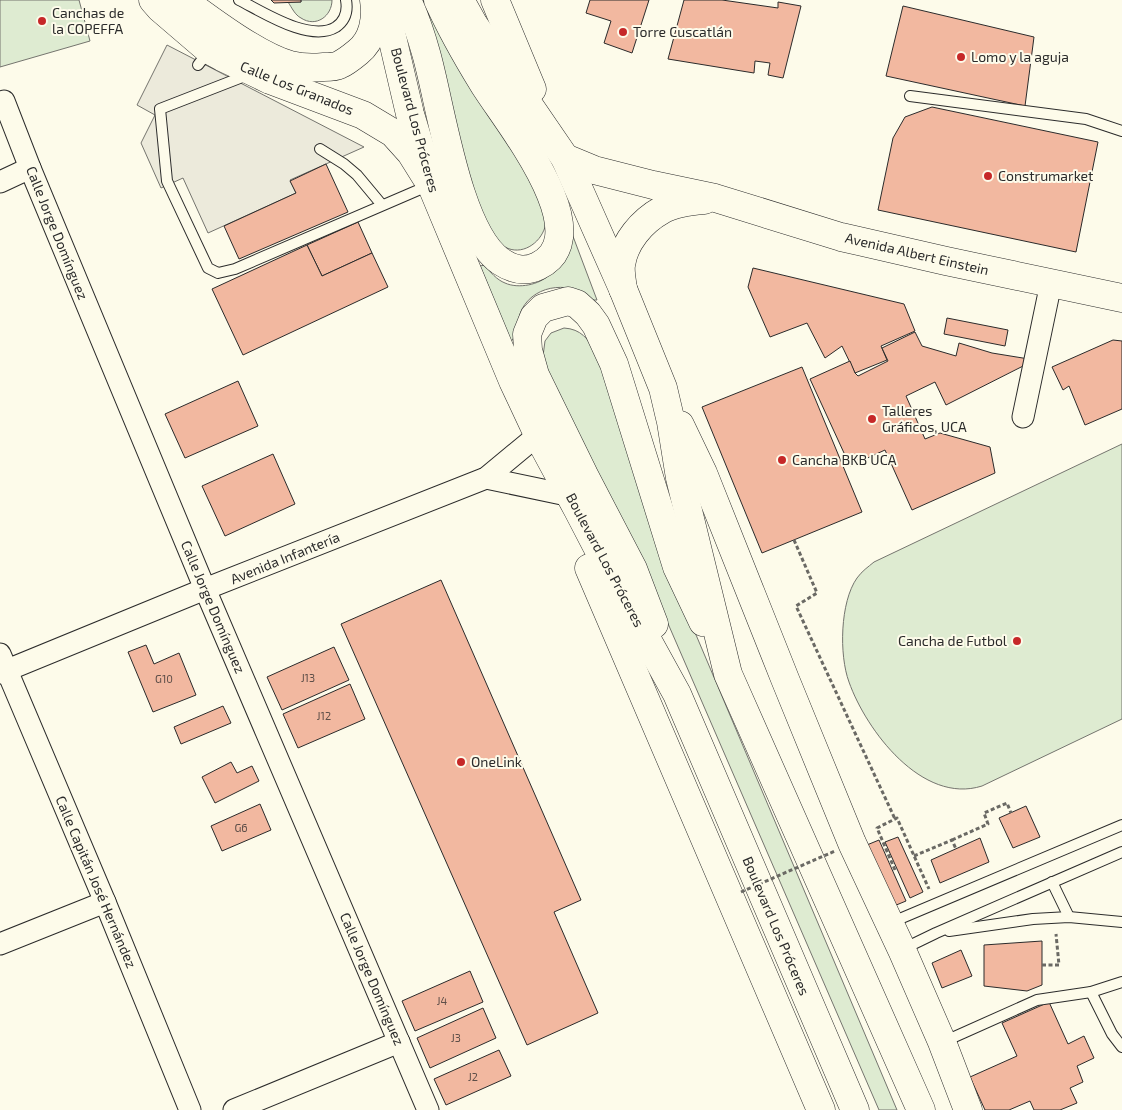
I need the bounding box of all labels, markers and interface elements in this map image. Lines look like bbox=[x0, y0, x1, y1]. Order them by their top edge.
place label: Canchas de la COPEFFA bbox=[52, 4, 124, 37]
marker: Canchas de la COPEFFA bbox=[36, 15, 48, 27]
place label: Torre Cuscatlán bbox=[633, 23, 732, 40]
marker: Torre Cuscatlán bbox=[617, 26, 629, 38]
street label: Boulevard Los Próceres bbox=[388, 46, 443, 194]
place label: Lomo y la aguja bbox=[971, 48, 1069, 65]
marker: Lomo y la aguja bbox=[955, 51, 967, 63]
street label: Calle Los Granados bbox=[238, 57, 356, 118]
street label: Calle Jorge Domínguez bbox=[23, 164, 92, 302]
place label: Construmarket bbox=[998, 167, 1093, 184]
marker: Construmarket bbox=[982, 170, 994, 182]
street label: Avenida Albert Einstein bbox=[844, 229, 991, 278]
place label: Talleres Gráficos, UCA bbox=[882, 402, 967, 435]
marker: Talleres Gráficos, UCA bbox=[866, 413, 878, 425]
place label: Cancha BKB UCA bbox=[792, 451, 897, 468]
marker: Cancha BKB UCA bbox=[776, 454, 788, 466]
street label: Boulevard Los Próceres bbox=[563, 490, 648, 630]
street label: Avenida Infantería bbox=[228, 528, 342, 587]
street label: Calle Jorge Domínguez bbox=[178, 538, 249, 676]
place label: Cancha de Futbol bbox=[898, 632, 1008, 649]
marker: Cancha de Futbol bbox=[1011, 635, 1023, 647]
house number: J13 bbox=[301, 671, 315, 684]
house number: G10 bbox=[155, 672, 173, 685]
house number: J12 bbox=[317, 709, 331, 722]
place label: OneLink bbox=[471, 753, 522, 770]
marker: OneLink bbox=[455, 756, 467, 768]
street label: Calle Capitán José Hernández bbox=[52, 793, 141, 970]
house number: G6 bbox=[234, 821, 248, 834]
street label: Boulevard Los Próceres bbox=[739, 854, 813, 998]
street label: Calle Jorge Domínguez bbox=[337, 910, 408, 1048]
house number: J4 bbox=[437, 994, 447, 1007]
house number: J3 bbox=[451, 1031, 461, 1044]
house number: J2 bbox=[468, 1070, 478, 1083]

